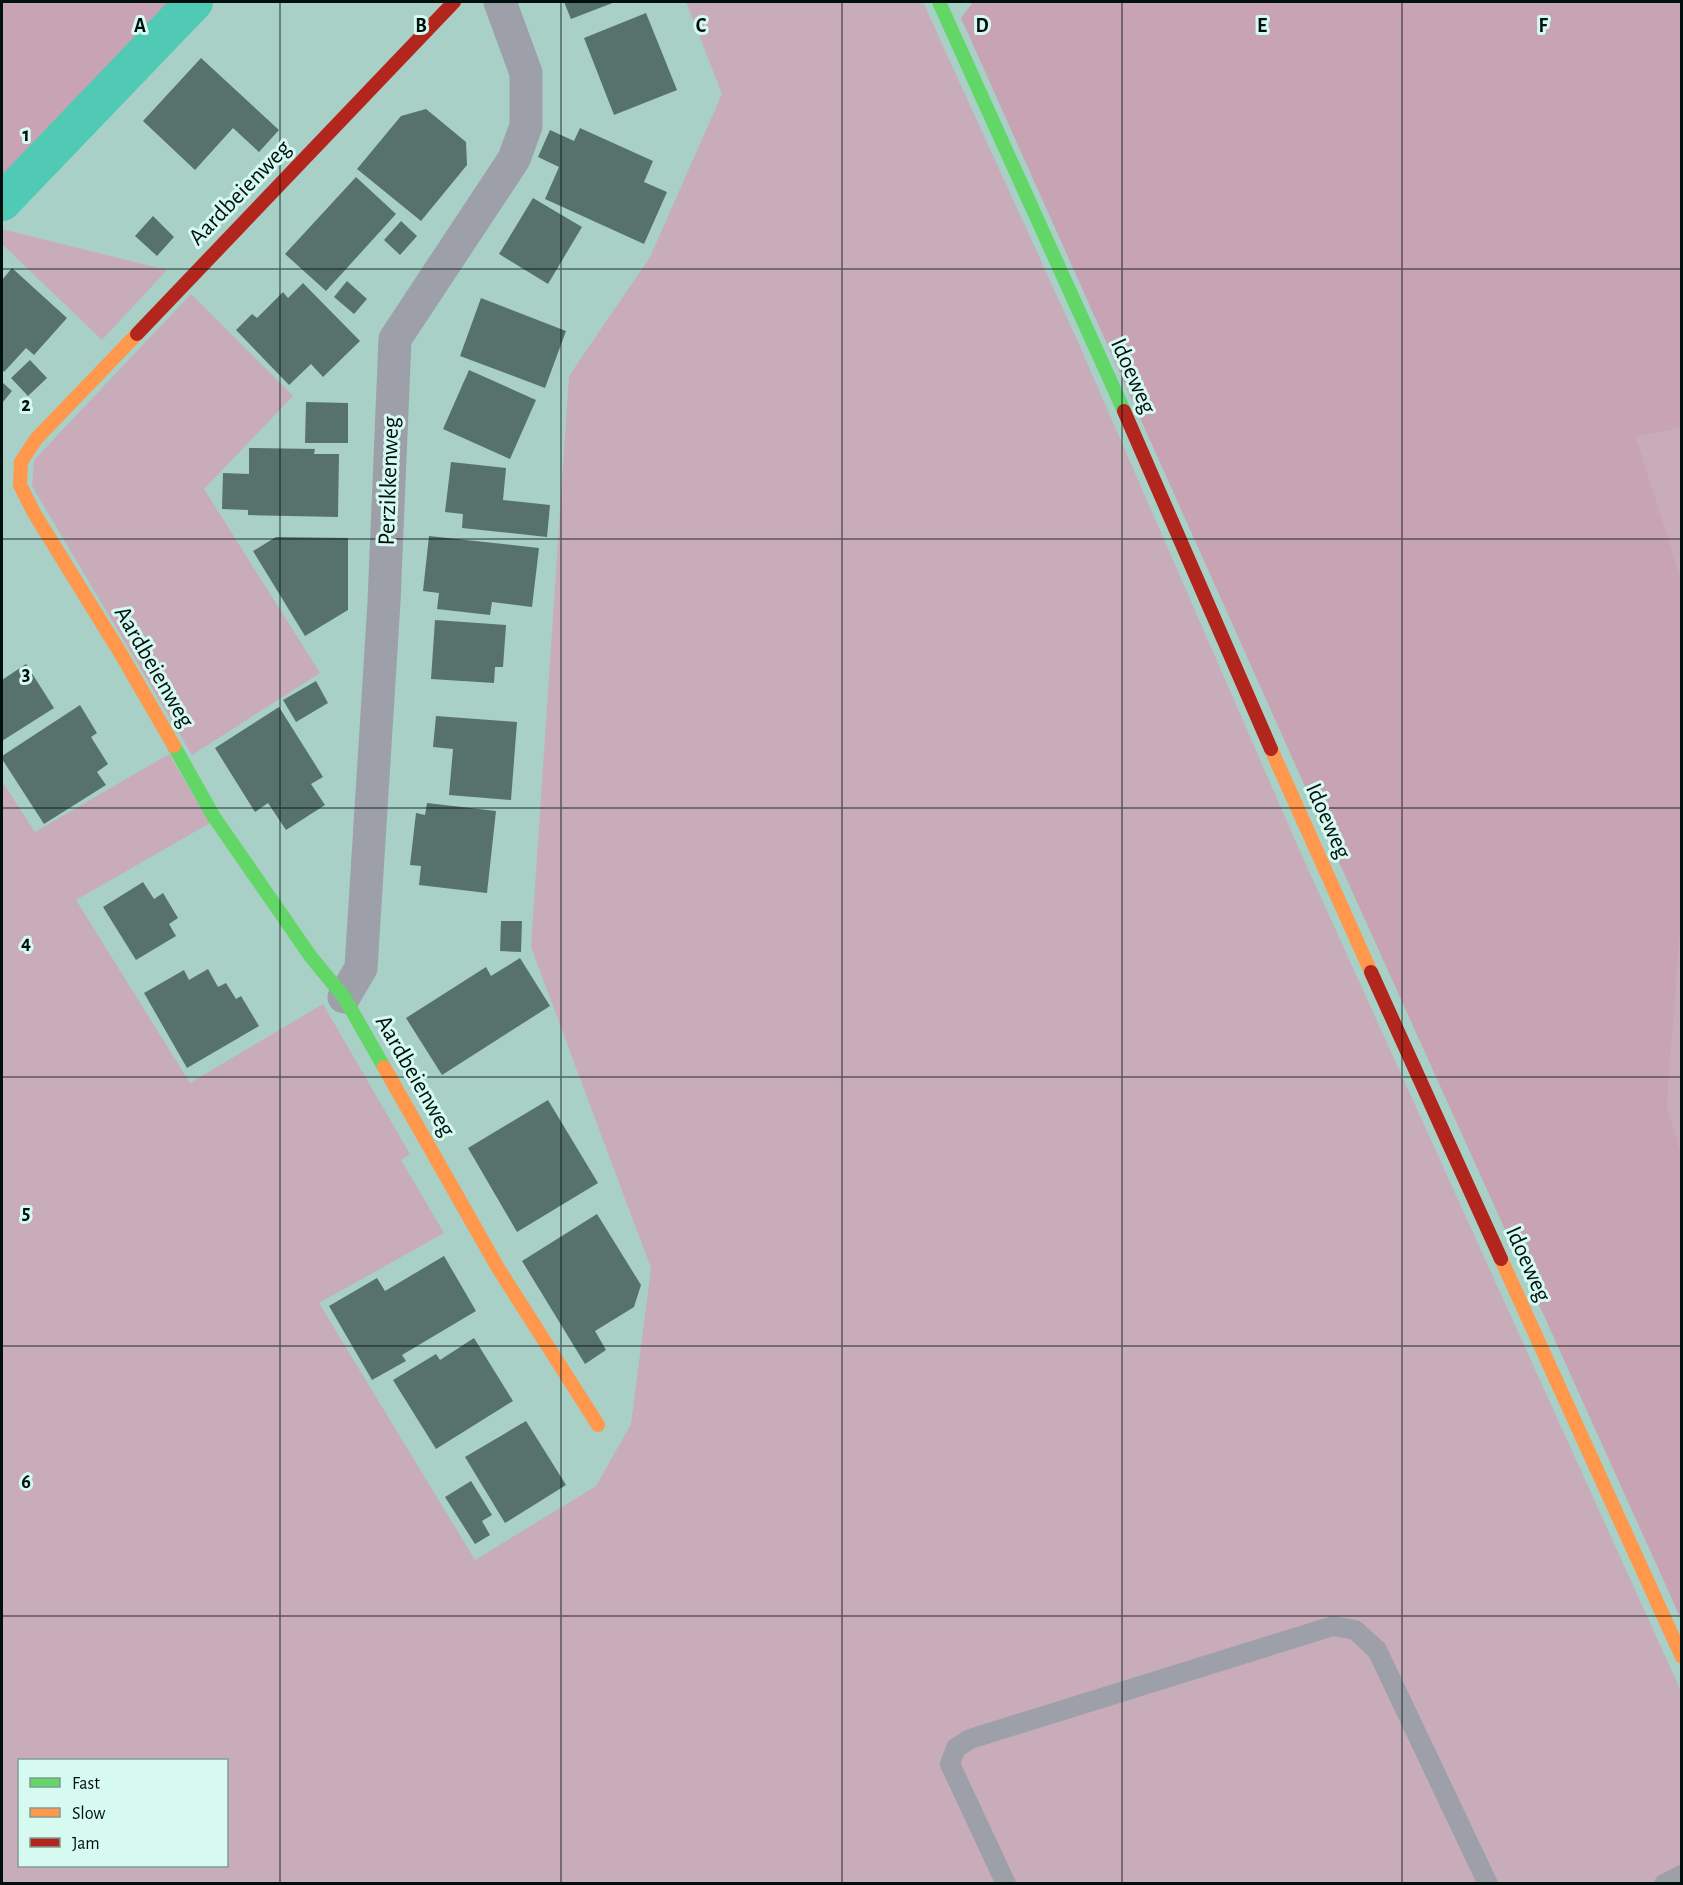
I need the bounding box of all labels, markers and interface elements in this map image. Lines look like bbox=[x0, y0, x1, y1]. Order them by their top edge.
text: A bbox=[134, 16, 146, 36]
text: B bbox=[415, 16, 427, 36]
text: C bbox=[696, 16, 707, 36]
text: D bbox=[975, 16, 989, 36]
text: E bbox=[1257, 16, 1267, 36]
text: F bbox=[1538, 16, 1548, 36]
text: 1 bbox=[22, 125, 30, 145]
street label: Aardbeienweg bbox=[184, 136, 296, 250]
street label: Idoeweg bbox=[1106, 335, 1160, 418]
text: 2 bbox=[21, 395, 31, 415]
street label: Perzikkenweg bbox=[375, 416, 403, 546]
street label: Aardbeienweg bbox=[110, 602, 198, 732]
text: 3 bbox=[22, 664, 30, 684]
street label: Idoeweg bbox=[1301, 780, 1355, 863]
text: 4 bbox=[21, 933, 31, 953]
street label: Aardbeienweg bbox=[371, 1011, 459, 1141]
text: 5 bbox=[22, 1203, 30, 1223]
street label: Idoeweg bbox=[1501, 1223, 1555, 1306]
text: 6 bbox=[21, 1472, 31, 1492]
legend bbox=[18, 1759, 228, 1867]
text: Fast bbox=[72, 1775, 100, 1793]
text: Slow bbox=[72, 1805, 105, 1823]
text: Jam bbox=[72, 1835, 100, 1853]

